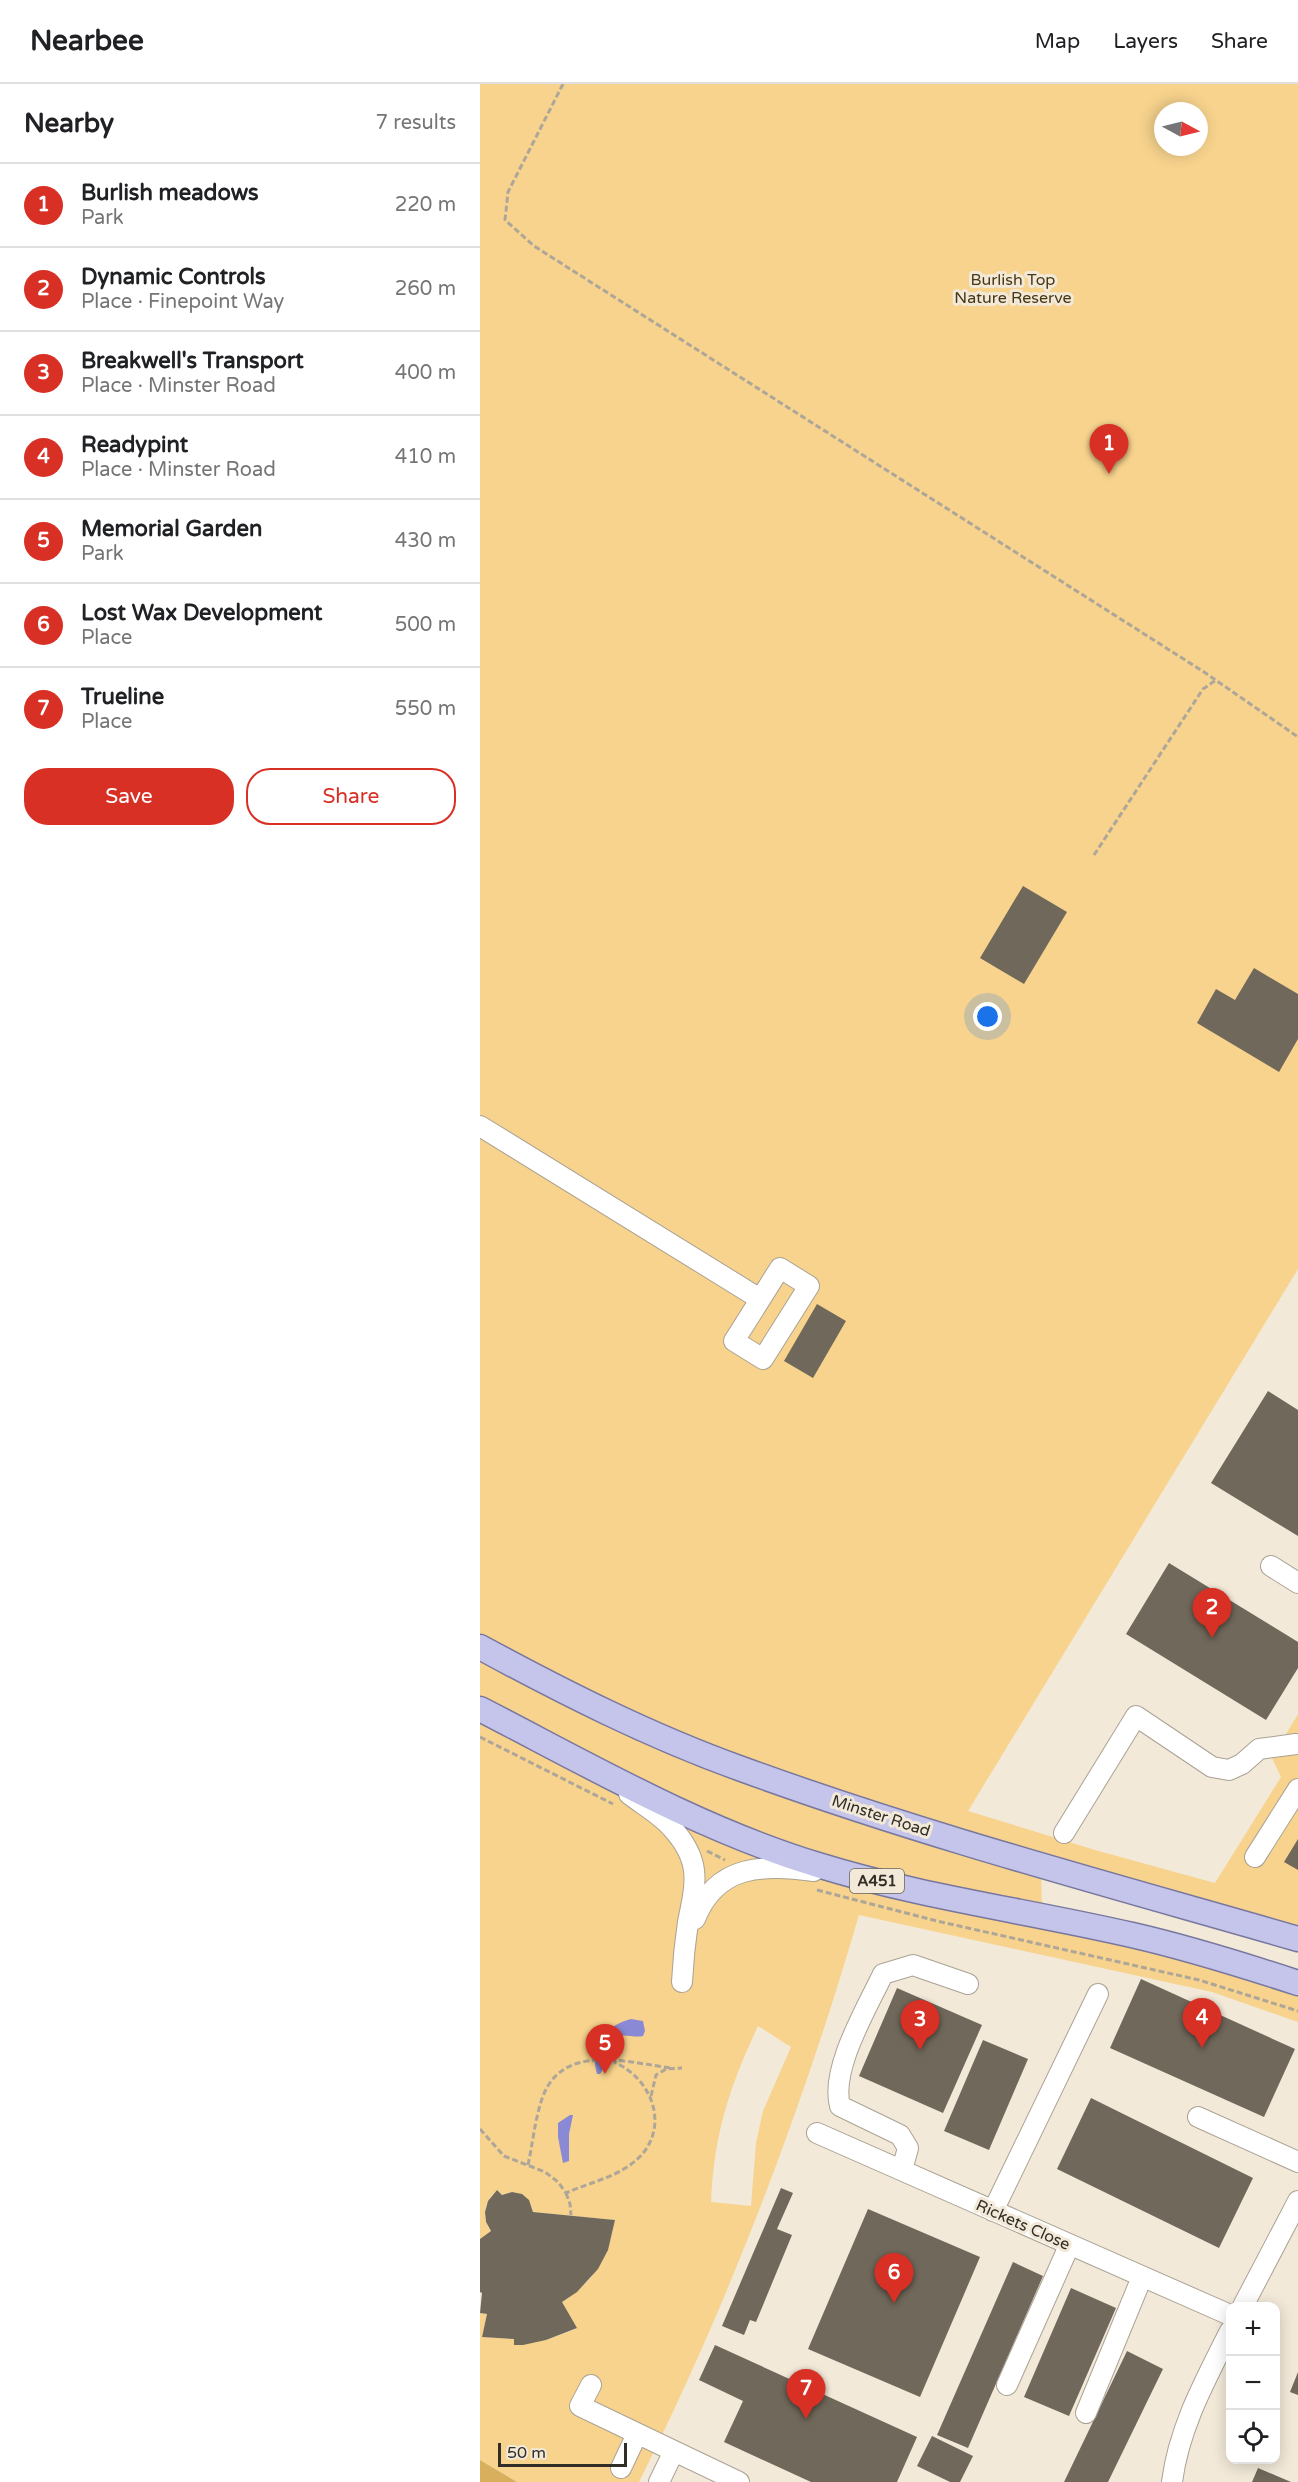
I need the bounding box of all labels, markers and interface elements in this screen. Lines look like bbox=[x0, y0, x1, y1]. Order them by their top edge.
text: Nearbee bbox=[30, 24, 144, 58]
text: Map bbox=[1035, 29, 1080, 54]
text: Layers bbox=[1113, 29, 1178, 54]
text: Share bbox=[1211, 29, 1268, 54]
north arrow bbox=[1154, 102, 1208, 156]
text: Nearby bbox=[24, 108, 114, 139]
text: 7 results bbox=[376, 111, 456, 135]
text: Burlish meadows bbox=[81, 180, 259, 206]
text: 1 bbox=[37, 193, 50, 217]
text: 220 m bbox=[395, 193, 456, 217]
text: Park bbox=[81, 206, 124, 230]
text: Dynamic Controls bbox=[81, 264, 266, 290]
park label: Burlish Top Nature Reserve bbox=[954, 270, 1072, 308]
text: 2 bbox=[37, 277, 50, 301]
text: 260 m bbox=[395, 277, 456, 301]
text: Place · Finepoint Way bbox=[81, 290, 284, 314]
text: Breakwell's Transport bbox=[81, 348, 304, 374]
text: 3 bbox=[37, 361, 50, 385]
text: 400 m bbox=[395, 361, 456, 385]
text: Place · Minster Road bbox=[81, 374, 276, 398]
pin: 1 bbox=[1090, 424, 1128, 474]
text: Readypint bbox=[81, 432, 188, 458]
text: 4 bbox=[37, 445, 50, 469]
text: 410 m bbox=[395, 445, 456, 469]
text: Place · Minster Road bbox=[81, 458, 276, 482]
text: Memorial Garden bbox=[81, 516, 262, 542]
text: 5 bbox=[37, 529, 50, 553]
text: 430 m bbox=[395, 529, 456, 553]
text: Park bbox=[81, 542, 124, 566]
text: Lost Wax Development bbox=[81, 600, 322, 626]
text: 6 bbox=[37, 613, 50, 637]
text: 500 m bbox=[395, 613, 456, 637]
text: Place bbox=[81, 626, 132, 650]
text: Trueline bbox=[81, 684, 164, 710]
text: 7 bbox=[37, 697, 50, 721]
text: 550 m bbox=[395, 697, 456, 721]
text: Place bbox=[81, 710, 132, 734]
button: Save bbox=[24, 768, 234, 825]
button: Share bbox=[246, 768, 456, 825]
your location bbox=[973, 1002, 1002, 1031]
pin: 2 bbox=[1192, 1588, 1232, 1638]
street label: Minster Road bbox=[829, 1791, 933, 1841]
road number: A451 bbox=[850, 1869, 904, 1893]
pin: 4 bbox=[1182, 1998, 1222, 2048]
pin: 3 bbox=[900, 2000, 940, 2050]
pin: 5 bbox=[586, 2024, 624, 2074]
street label: Rickets Close bbox=[973, 2195, 1073, 2255]
pin: 6 bbox=[874, 2254, 914, 2303]
map controls bbox=[1226, 2302, 1280, 2464]
button: + bbox=[1226, 2302, 1280, 2356]
button: − bbox=[1226, 2356, 1280, 2410]
pin: 7 bbox=[786, 2370, 826, 2419]
button: locate bbox=[1226, 2410, 1280, 2464]
scale bar bbox=[498, 2440, 627, 2468]
text: 50 m bbox=[507, 2443, 546, 2463]

